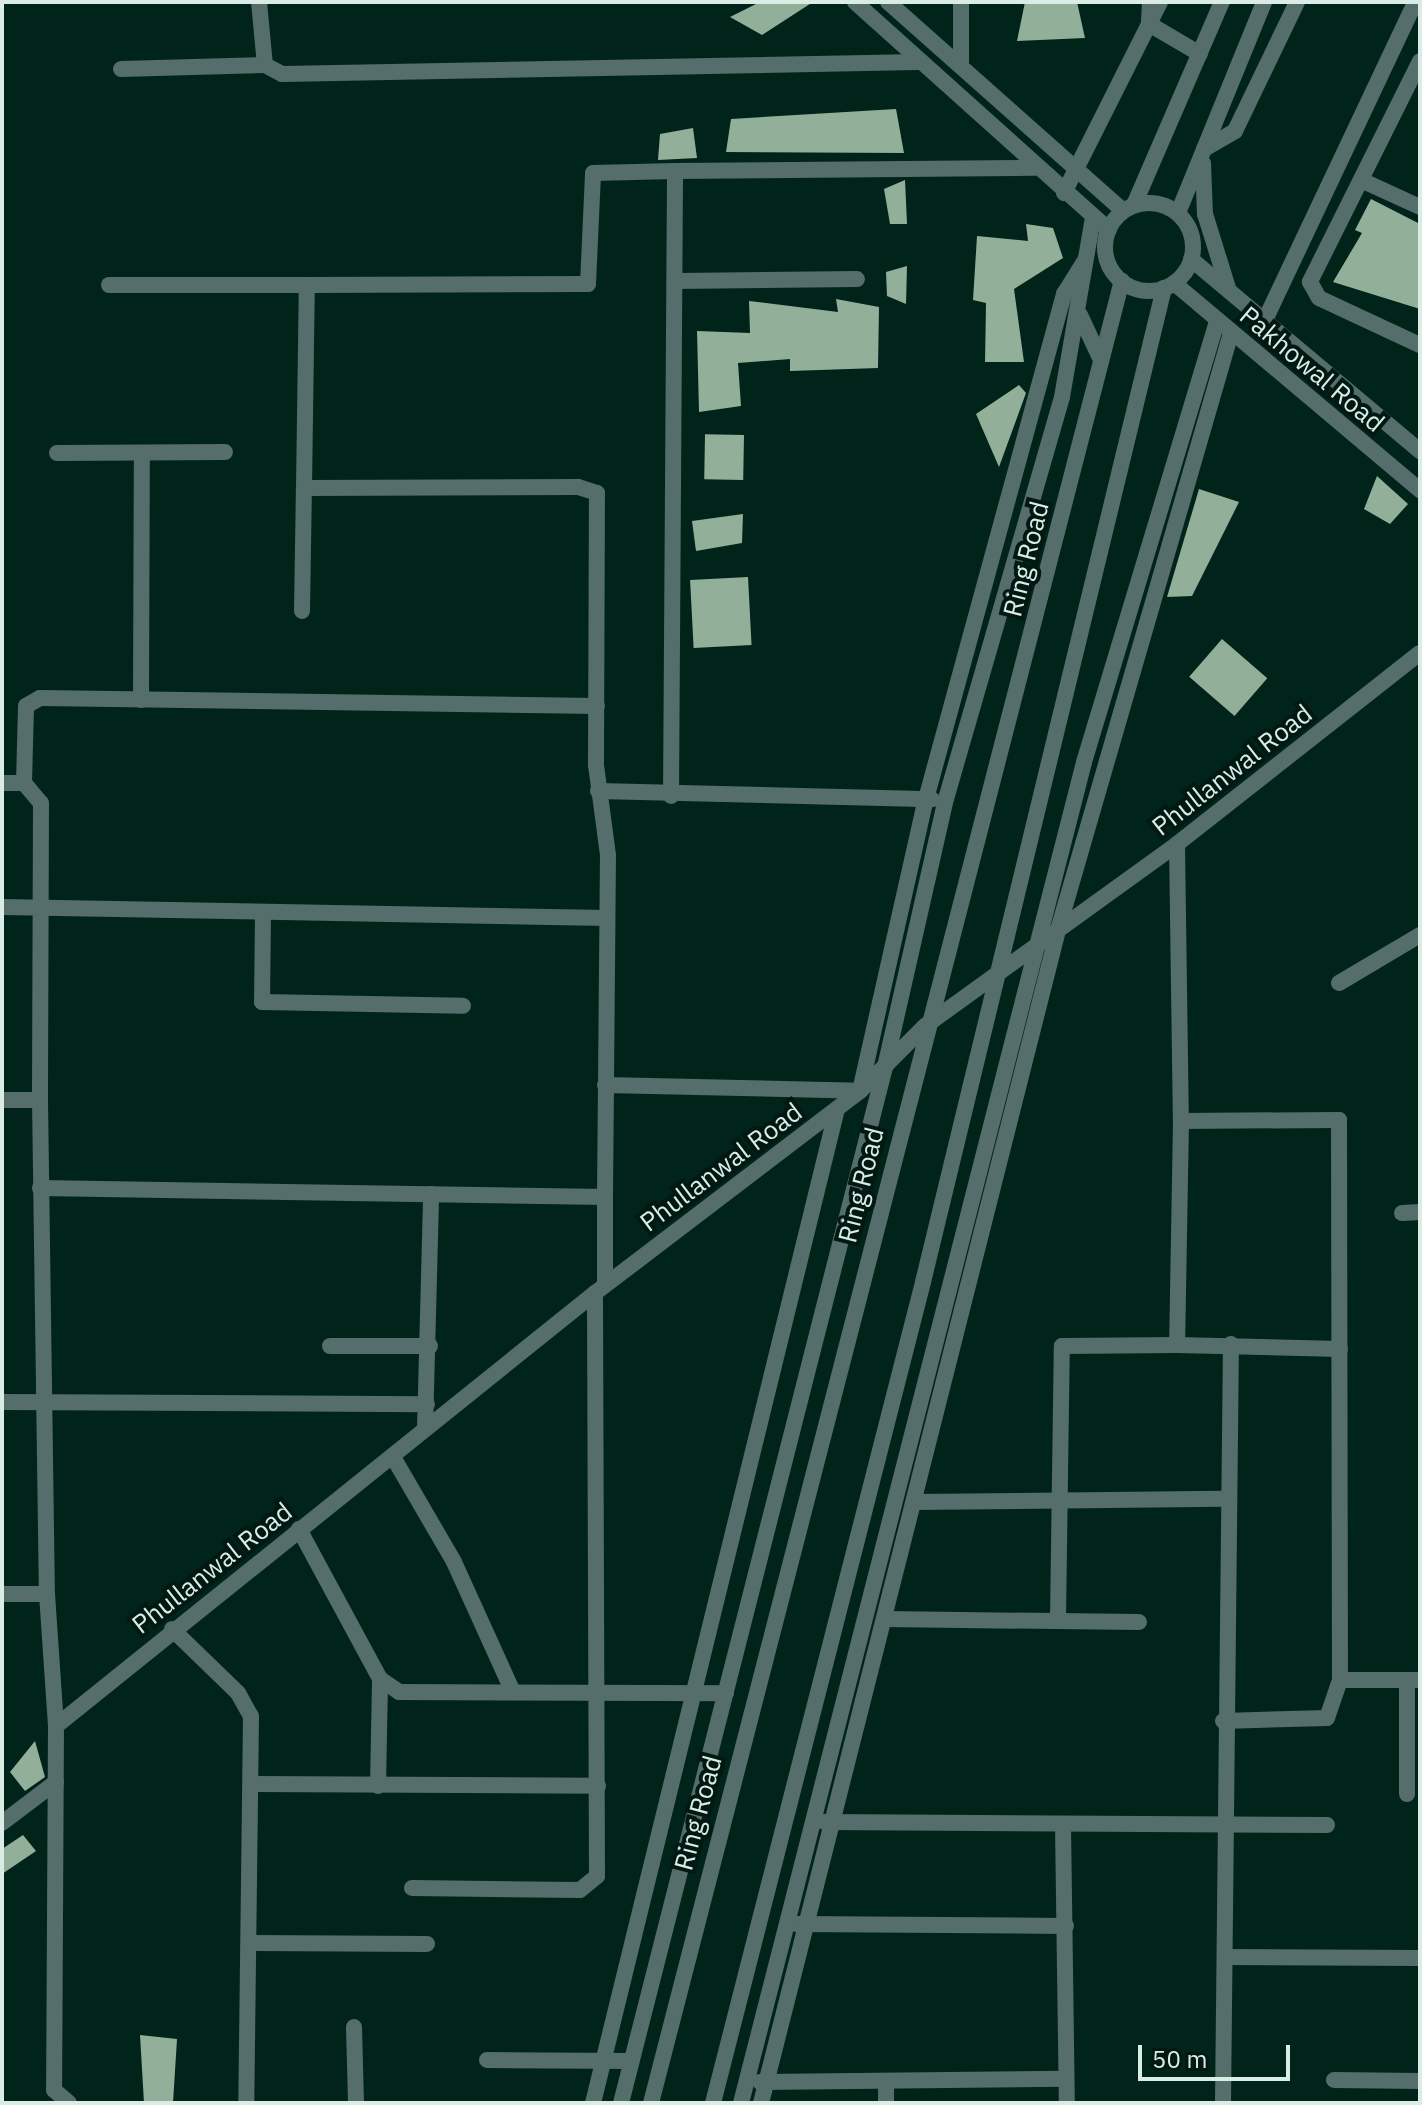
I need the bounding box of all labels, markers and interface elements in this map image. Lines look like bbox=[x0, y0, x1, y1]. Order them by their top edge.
street label: Pakhowal Road bbox=[1233, 300, 1391, 438]
street label: Ring Road bbox=[997, 498, 1055, 620]
street label: Phullanwal Road bbox=[1146, 698, 1318, 842]
street label: Phullanwal Road bbox=[634, 1096, 808, 1238]
street label: Ring Road bbox=[832, 1124, 890, 1246]
street label: Phullanwal Road bbox=[126, 1496, 298, 1640]
street label: Ring Road bbox=[668, 1752, 728, 1874]
scale bar bbox=[1142, 2029, 1294, 2079]
text: 50 m bbox=[1152, 2043, 1207, 2075]

